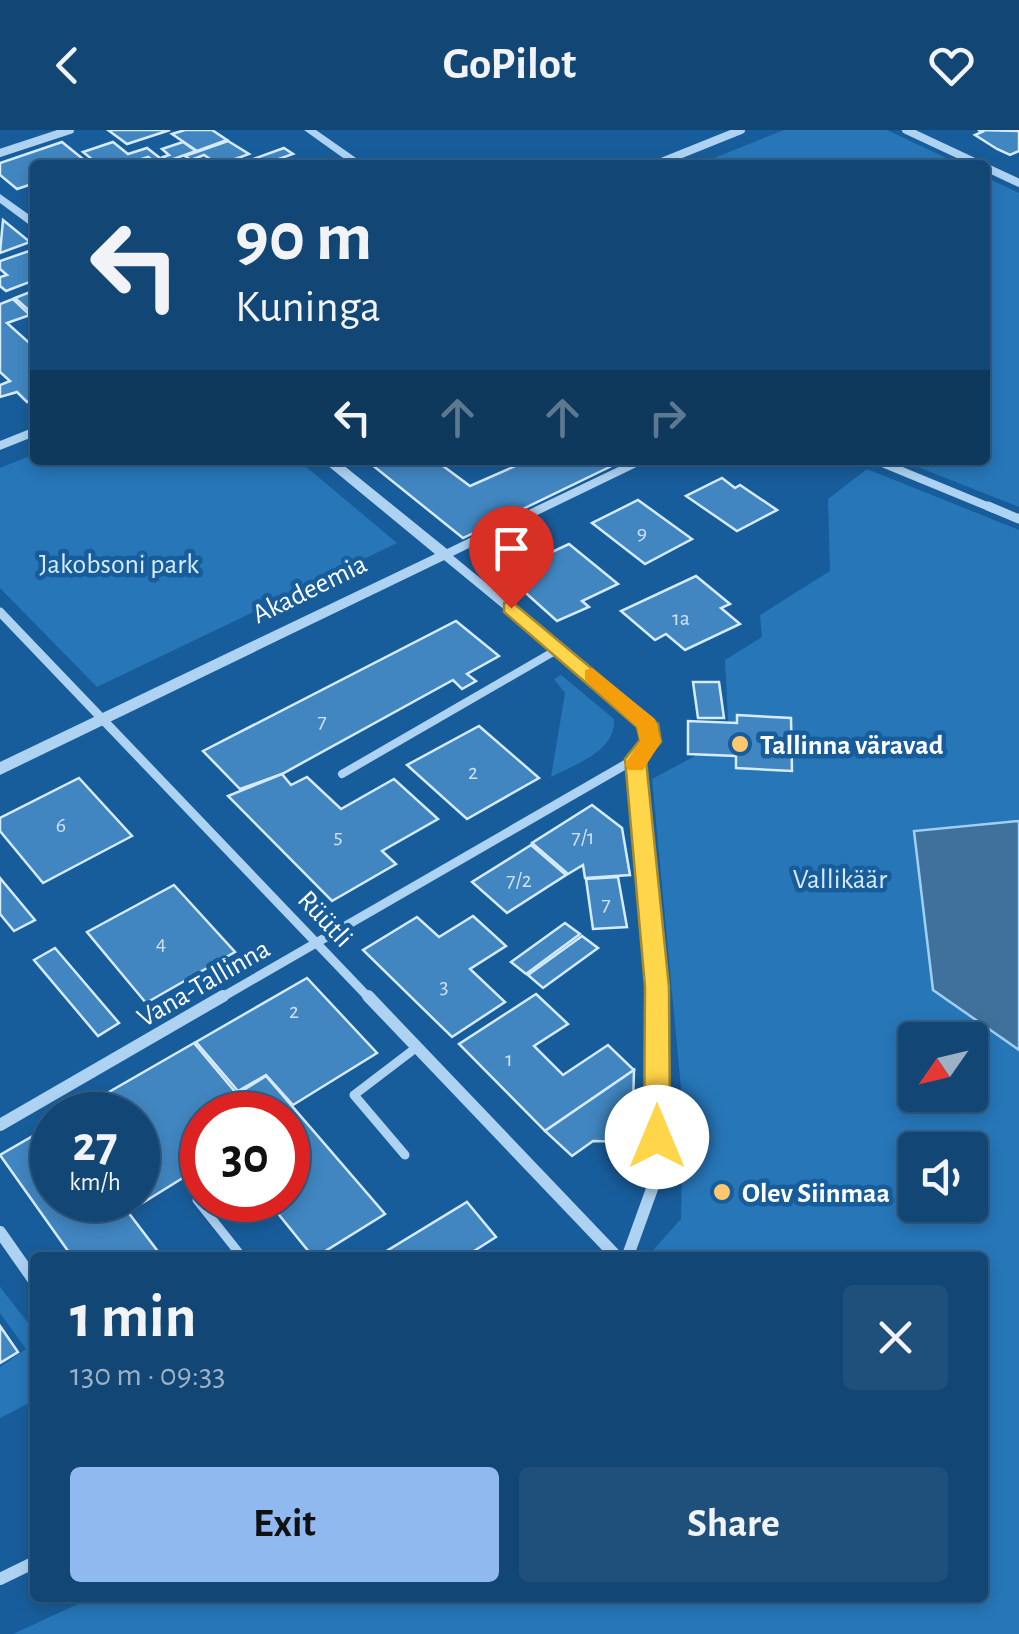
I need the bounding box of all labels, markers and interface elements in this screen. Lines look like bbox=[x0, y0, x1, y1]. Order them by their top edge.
icon: back bbox=[40, 38, 95, 93]
icon: heart bbox=[924, 38, 979, 93]
text: GoPilot bbox=[443, 42, 576, 87]
icon: left bbox=[70, 200, 200, 330]
text: 90 m bbox=[235, 203, 372, 273]
text: Kuninga bbox=[235, 285, 381, 330]
icon: left bbox=[325, 390, 380, 445]
icon: ahead bbox=[430, 390, 485, 445]
icon: ahead bbox=[535, 390, 590, 445]
icon: right bbox=[640, 390, 695, 445]
pin bbox=[469, 506, 554, 609]
icon: arrive bbox=[484, 521, 539, 576]
house number: 9 bbox=[637, 521, 647, 543]
street label: Akadeemia bbox=[248, 550, 372, 630]
park label: Jakobsoni park bbox=[39, 551, 199, 579]
house number: 1a bbox=[672, 607, 690, 629]
house number: 7 bbox=[317, 710, 327, 732]
place label: Tallinna väravad bbox=[760, 732, 944, 760]
marker: Tallinna väravad bbox=[729, 733, 751, 755]
house number: 2 bbox=[468, 761, 478, 783]
house number: 6 bbox=[56, 814, 66, 836]
house number: 5 bbox=[333, 825, 343, 847]
house number: 7/1 bbox=[571, 826, 595, 848]
park label: Vallikäär bbox=[793, 866, 887, 894]
house number: 7/2 bbox=[506, 869, 532, 891]
street label: Rüütli bbox=[292, 886, 357, 953]
house number: 7 bbox=[601, 893, 611, 915]
house number: 4 bbox=[156, 932, 166, 954]
street label: Vana-Tallinna bbox=[133, 935, 275, 1033]
house number: 3 bbox=[439, 975, 449, 997]
house number: 2 bbox=[289, 1000, 299, 1022]
north arrow bbox=[898, 1022, 988, 1112]
map controls bbox=[898, 1022, 988, 1222]
house number: 1 bbox=[505, 1048, 513, 1070]
position arrow bbox=[605, 1085, 709, 1189]
speed limit sign: 30 bbox=[180, 1092, 310, 1222]
text: 27 bbox=[72, 1120, 118, 1170]
button: sound bbox=[898, 1132, 988, 1222]
text: km/h bbox=[69, 1170, 121, 1195]
place label: Olev Siinmaa bbox=[742, 1180, 890, 1208]
marker: Olev Siinmaa bbox=[711, 1181, 733, 1203]
button: close bbox=[843, 1285, 948, 1390]
text: 1 min bbox=[70, 1288, 196, 1348]
text: 130 m · 09:33 bbox=[70, 1359, 226, 1391]
button: Exit bbox=[70, 1467, 499, 1582]
button: Share bbox=[519, 1467, 948, 1582]

